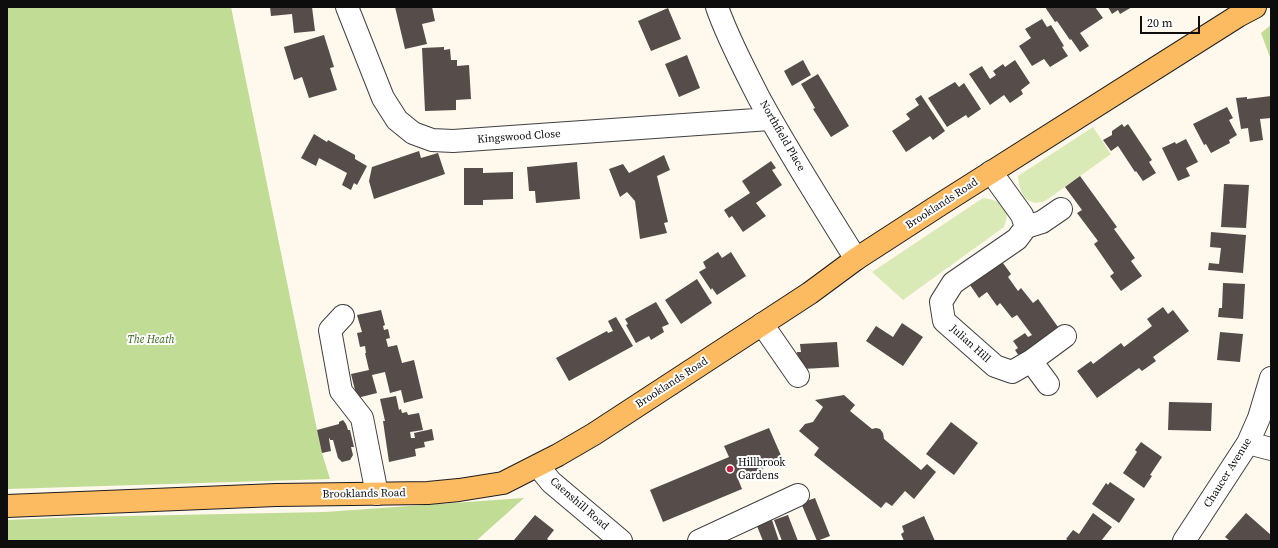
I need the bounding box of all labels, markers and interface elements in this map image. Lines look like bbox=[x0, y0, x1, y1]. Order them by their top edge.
scale bar bbox=[1142, 8, 1202, 34]
text: 20 m bbox=[1147, 15, 1173, 31]
street label: Northfield Place bbox=[756, 98, 808, 174]
street label: Kingswood Close bbox=[477, 128, 561, 146]
street label: Brooklands Road bbox=[903, 176, 981, 232]
street label: Julian Hill bbox=[947, 322, 993, 366]
park label: The Heath bbox=[127, 333, 175, 347]
street label: Brooklands Road bbox=[633, 355, 711, 411]
street label: Chaucer Avenue bbox=[1201, 436, 1255, 510]
place label: Hillbrook Gardens bbox=[738, 456, 785, 482]
marker: Hillbrook Gardens bbox=[725, 464, 735, 474]
street label: Caenshill Road bbox=[547, 475, 611, 533]
street label: Brooklands Road bbox=[322, 487, 406, 501]

